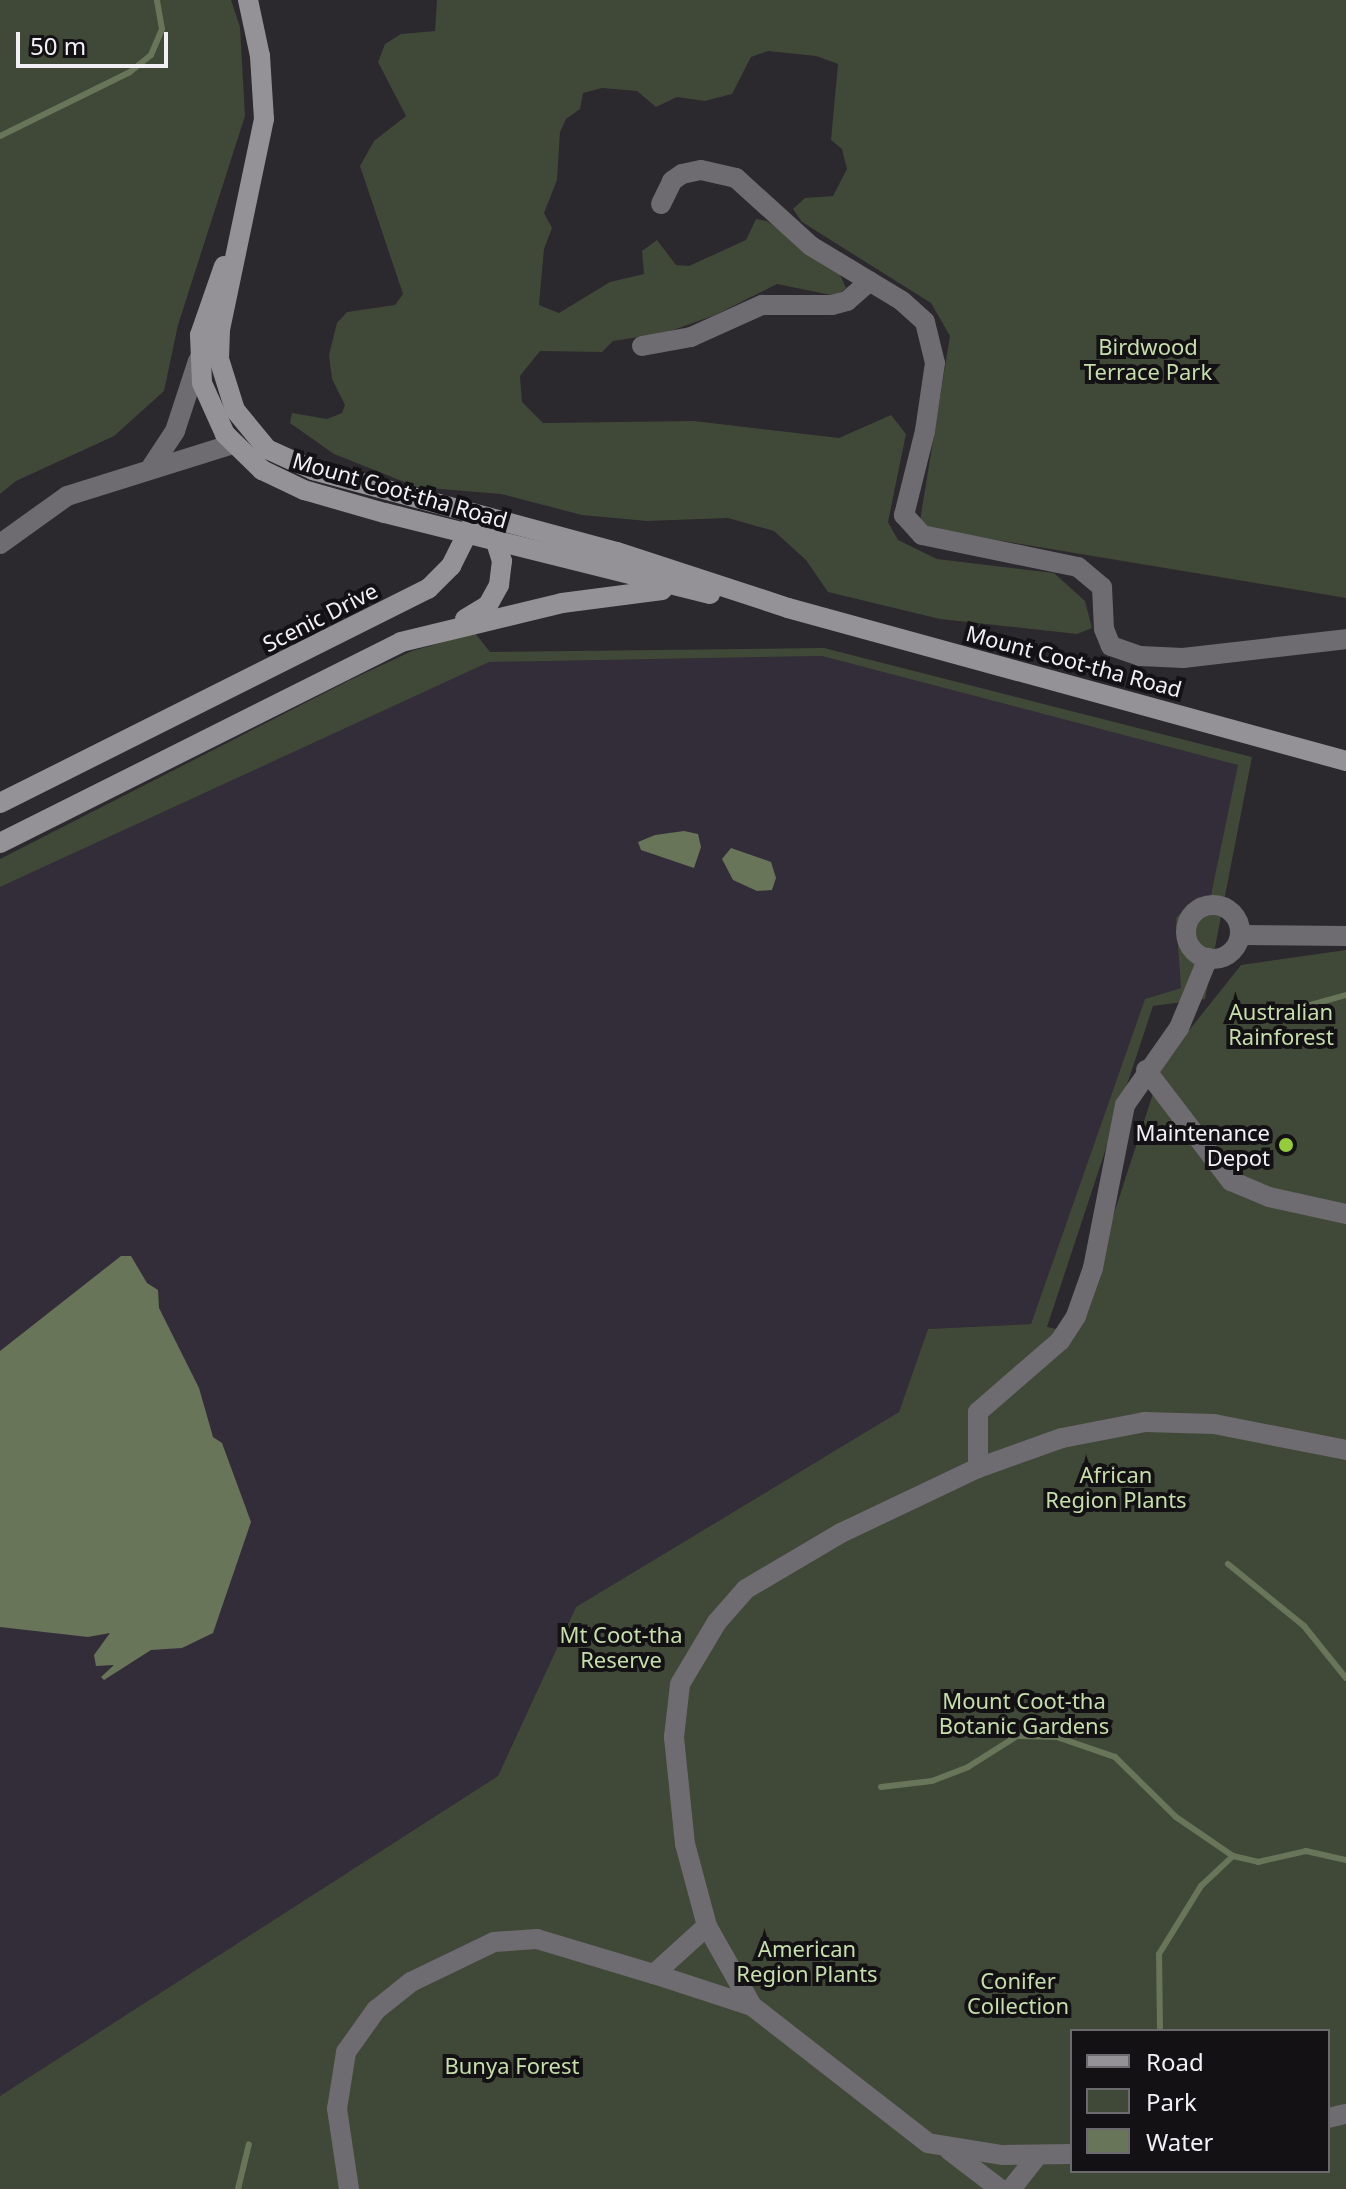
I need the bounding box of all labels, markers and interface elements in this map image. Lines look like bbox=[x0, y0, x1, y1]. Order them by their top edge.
scale bar bbox=[20, 16, 172, 66]
text: 50 m bbox=[30, 29, 86, 62]
park label: Birdwood Terrace Park bbox=[1084, 333, 1212, 384]
street label: Mount Coot-tha Road bbox=[290, 447, 510, 533]
street label: Scenic Drive bbox=[258, 577, 382, 657]
street label: Mount Coot-tha Road bbox=[963, 620, 1185, 702]
park label: Australian Rainforest bbox=[1228, 998, 1334, 1050]
place label: Maintenance Depot bbox=[1136, 1119, 1270, 1170]
marker: Maintenance Depot bbox=[1277, 1136, 1295, 1154]
park label: African Region Plants bbox=[1045, 1461, 1187, 1512]
park label: Mt Coot-tha Reserve bbox=[559, 1621, 683, 1672]
park label: Mount Coot-tha Botanic Gardens bbox=[939, 1687, 1109, 1738]
park label: American Region Plants bbox=[736, 1935, 878, 1986]
park label: Conifer Collection bbox=[967, 1967, 1069, 2018]
legend bbox=[1070, 2029, 1330, 2173]
text: Road bbox=[1146, 2045, 1204, 2078]
park label: Bunya Forest bbox=[444, 2053, 580, 2079]
text: Park bbox=[1146, 2085, 1197, 2118]
text: Water bbox=[1146, 2125, 1213, 2158]

